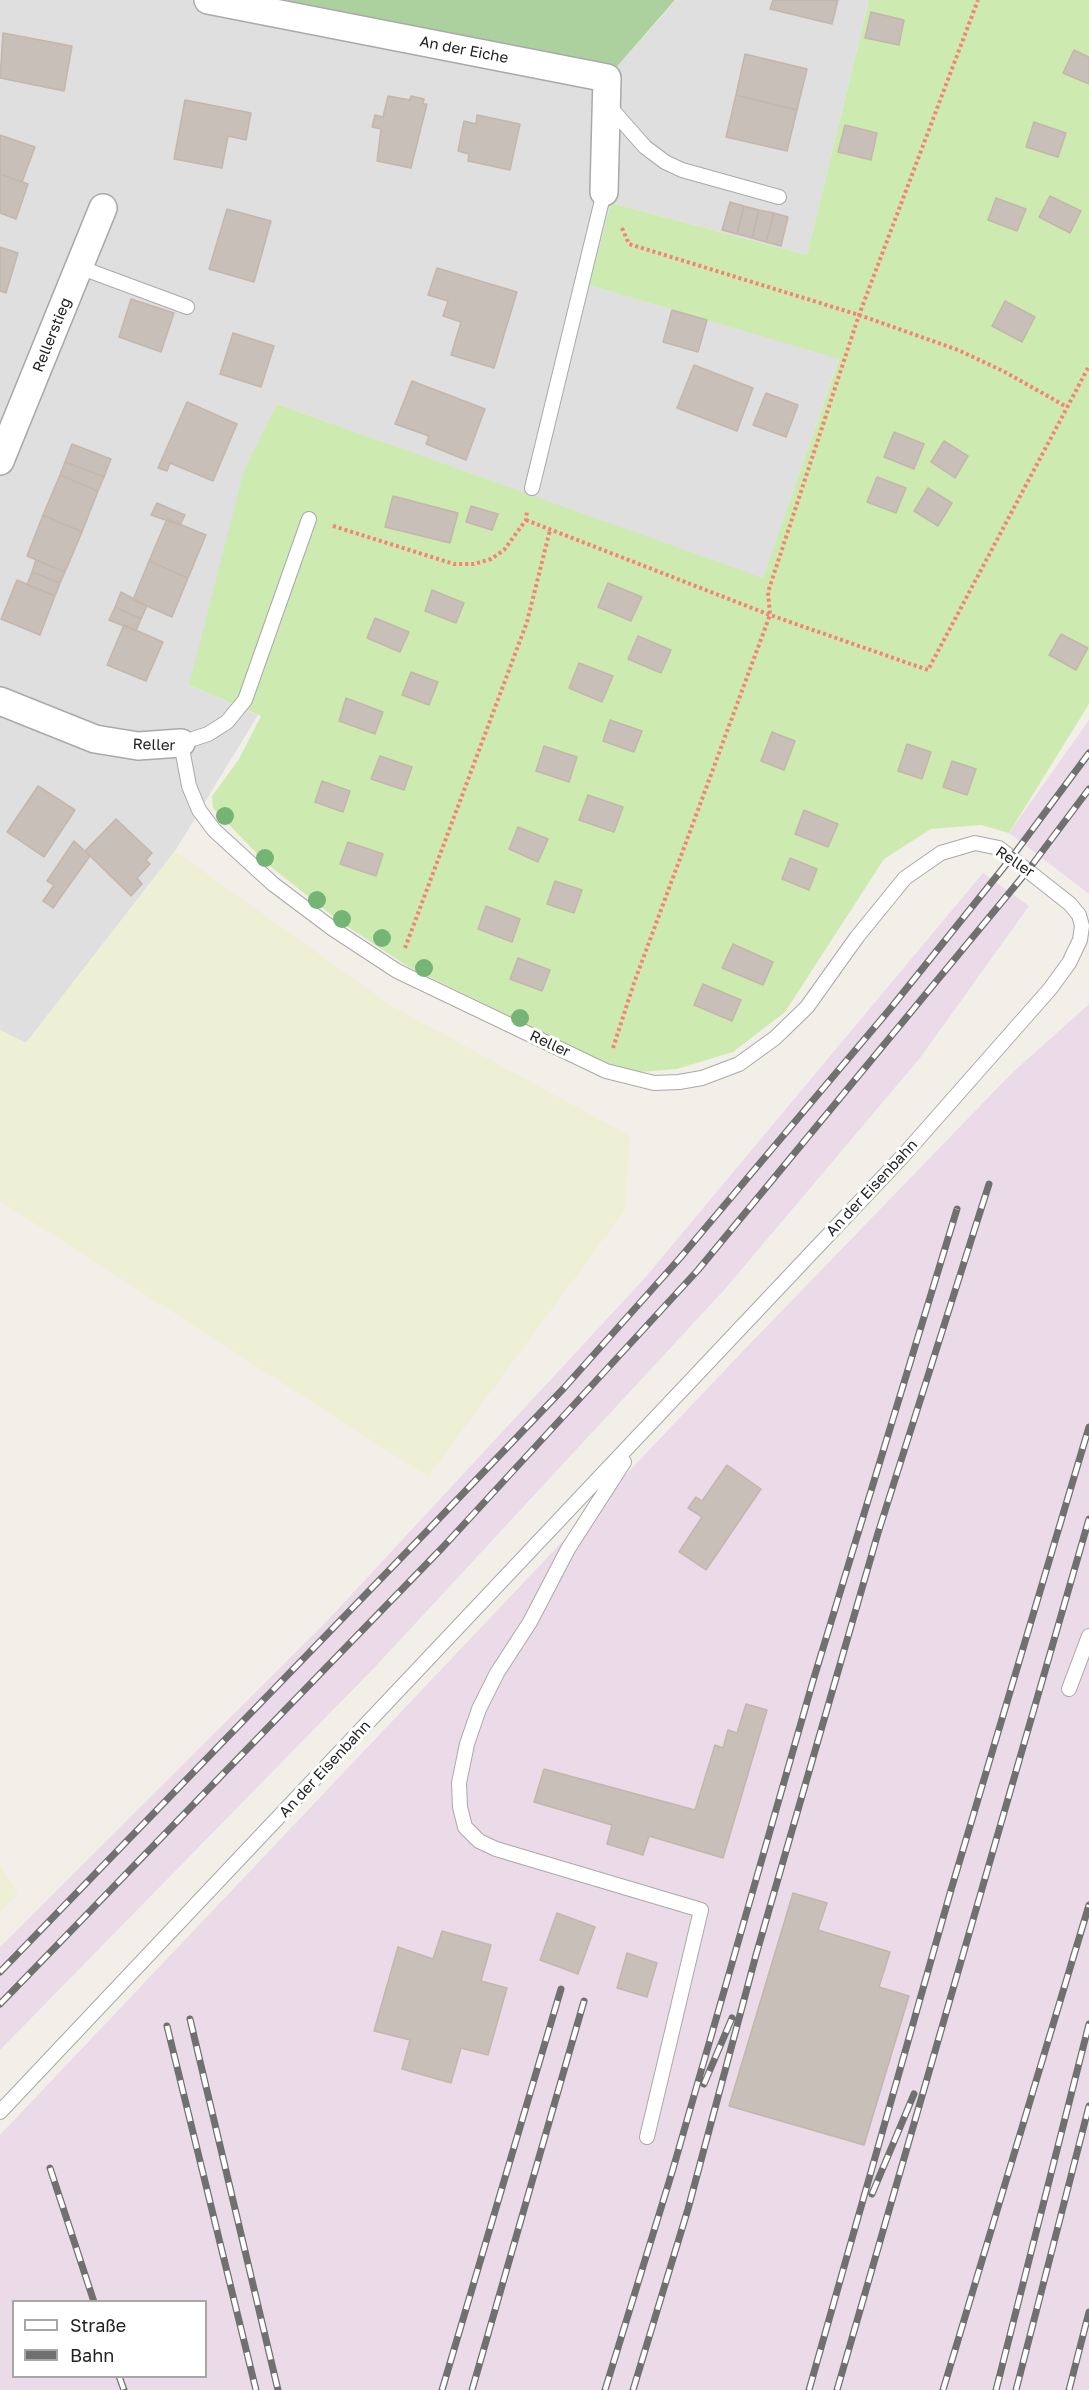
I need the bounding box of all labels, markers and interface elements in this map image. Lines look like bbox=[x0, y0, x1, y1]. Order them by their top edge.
street label: An der Eiche bbox=[418, 33, 510, 67]
street label: Rellerstieg bbox=[29, 295, 75, 375]
street label: Reller bbox=[132, 735, 176, 755]
street label: Reller bbox=[992, 843, 1038, 881]
street label: Reller bbox=[527, 1027, 573, 1061]
street label: An der Eisenbahn bbox=[823, 1136, 921, 1240]
street label: An der Eisenbahn bbox=[276, 1717, 374, 1821]
legend bbox=[12, 2300, 207, 2378]
text: Straße bbox=[70, 2314, 126, 2336]
text: Bahn bbox=[70, 2344, 114, 2366]

